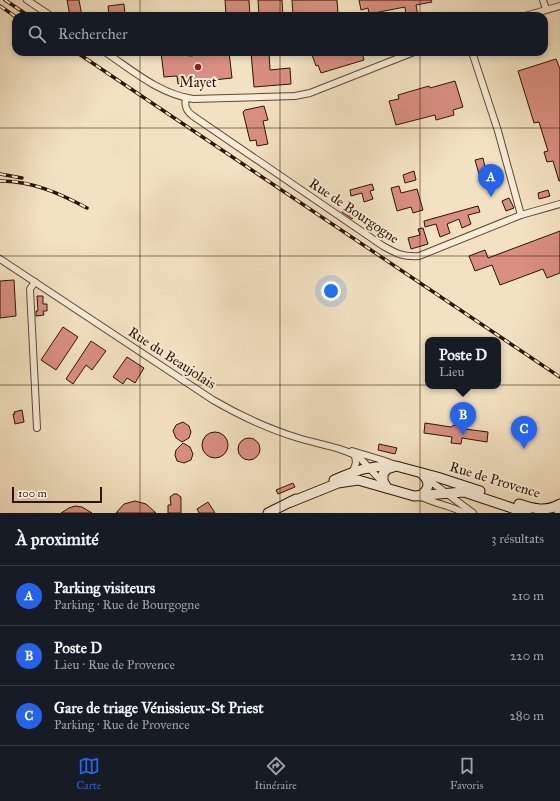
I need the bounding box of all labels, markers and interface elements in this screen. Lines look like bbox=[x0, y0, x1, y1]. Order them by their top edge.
search box bbox=[12, 12, 548, 56]
icon: search bbox=[26, 23, 48, 45]
text: Rechercher bbox=[58, 25, 128, 43]
marker: Mayet bbox=[193, 62, 203, 72]
place label: Mayet bbox=[179, 74, 217, 91]
pin: A bbox=[478, 164, 504, 197]
street label: Rue de Bourgogne bbox=[306, 175, 402, 247]
your location bbox=[321, 281, 341, 301]
street label: Rue du Beaujolais bbox=[125, 323, 219, 393]
popup bbox=[425, 337, 501, 389]
text: Poste D bbox=[439, 346, 487, 364]
text: Lieu bbox=[439, 364, 464, 380]
pin: B bbox=[450, 402, 476, 435]
pin: C bbox=[511, 416, 537, 449]
street label: Rue de Provence bbox=[448, 458, 542, 502]
scale bar bbox=[12, 485, 102, 504]
text: 100 m bbox=[18, 487, 47, 500]
text: À proximité bbox=[16, 529, 99, 550]
text: 3 résultats bbox=[491, 531, 544, 547]
text: Parking visiteurs bbox=[54, 579, 155, 597]
text: A bbox=[25, 588, 33, 604]
text: 210 m bbox=[511, 588, 544, 604]
text: Parking · Rue de Bourgogne bbox=[54, 597, 200, 613]
text: Poste D bbox=[54, 639, 102, 657]
text: B bbox=[25, 648, 33, 664]
text: 220 m bbox=[510, 648, 544, 664]
text: Lieu · Rue de Provence bbox=[54, 657, 175, 673]
text: Gare de triage Vénissieux-St Priest bbox=[54, 699, 264, 717]
text: C bbox=[25, 708, 33, 724]
text: 280 m bbox=[509, 708, 544, 724]
text: Parking · Rue de Provence bbox=[54, 717, 190, 733]
tab: Carte bbox=[77, 755, 101, 792]
tab: Itinéraire bbox=[254, 755, 297, 792]
tab: Favoris bbox=[450, 755, 483, 792]

